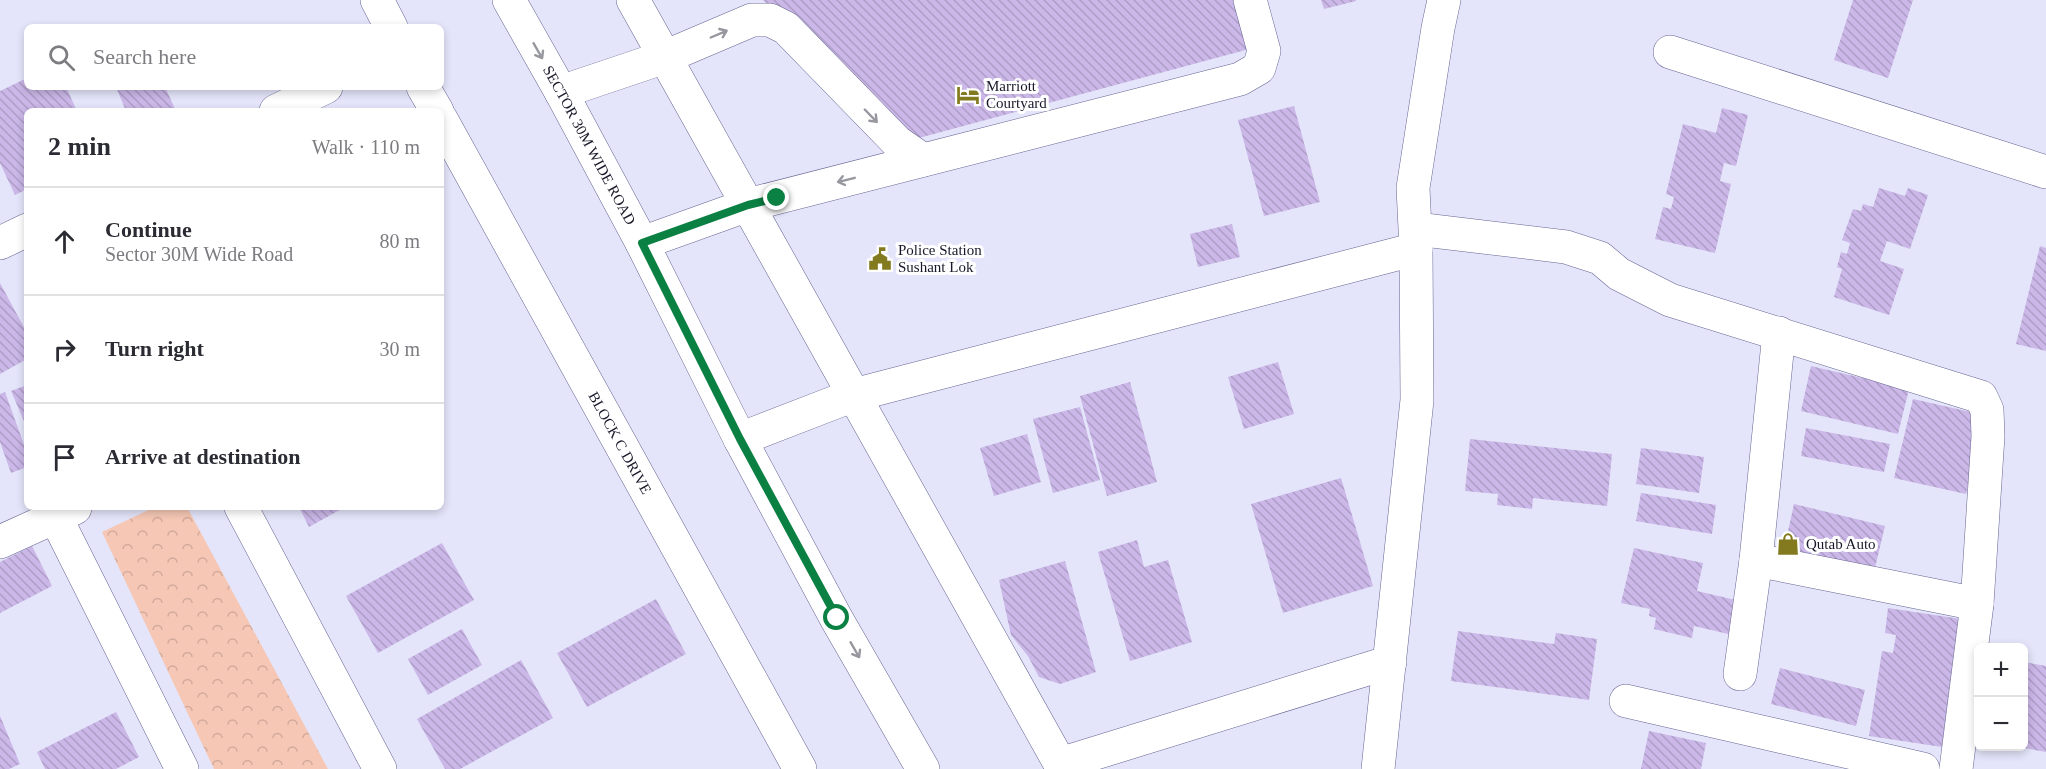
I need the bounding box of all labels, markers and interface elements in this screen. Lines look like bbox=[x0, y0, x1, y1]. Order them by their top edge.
search box bbox=[24, 24, 444, 90]
one-way arrow bbox=[709, 28, 727, 39]
icon: search bbox=[45, 41, 78, 74]
one-way arrow bbox=[532, 42, 544, 59]
text: Search here bbox=[93, 44, 196, 69]
street label: SECTOR 30M WIDE ROAD bbox=[540, 63, 639, 228]
place label: Marriott Courtyard bbox=[986, 78, 1047, 111]
hotel icon: Marriott Courtyard bbox=[955, 82, 981, 108]
one-way arrow bbox=[864, 108, 879, 123]
text: 2 min bbox=[48, 132, 111, 161]
text: Walk · 110 m bbox=[312, 136, 420, 158]
one-way arrow bbox=[837, 175, 856, 186]
route end bbox=[763, 184, 789, 210]
text: Continue bbox=[105, 217, 192, 242]
icon: ahead bbox=[48, 225, 81, 258]
text: 80 m bbox=[379, 230, 420, 252]
place label: Police Station Sushant Lok bbox=[898, 242, 982, 275]
text: Sector 30M Wide Road bbox=[105, 243, 293, 265]
public building icon: Police Station Sushant Lok bbox=[867, 246, 893, 272]
icon: right bbox=[48, 333, 81, 366]
text: Turn right bbox=[105, 336, 204, 361]
text: 30 m bbox=[379, 338, 420, 360]
street label: BLOCK C DRIVE bbox=[585, 389, 655, 497]
icon: arrive bbox=[48, 441, 81, 474]
text: Arrive at destination bbox=[105, 444, 301, 469]
shop icon: Qutab Auto bbox=[1775, 531, 1801, 557]
place label: Qutab Auto bbox=[1806, 536, 1876, 552]
route start bbox=[823, 604, 849, 630]
one-way arrow bbox=[849, 641, 861, 658]
map controls bbox=[1974, 643, 2028, 751]
button: + bbox=[1974, 643, 2028, 697]
button: − bbox=[1974, 697, 2028, 751]

